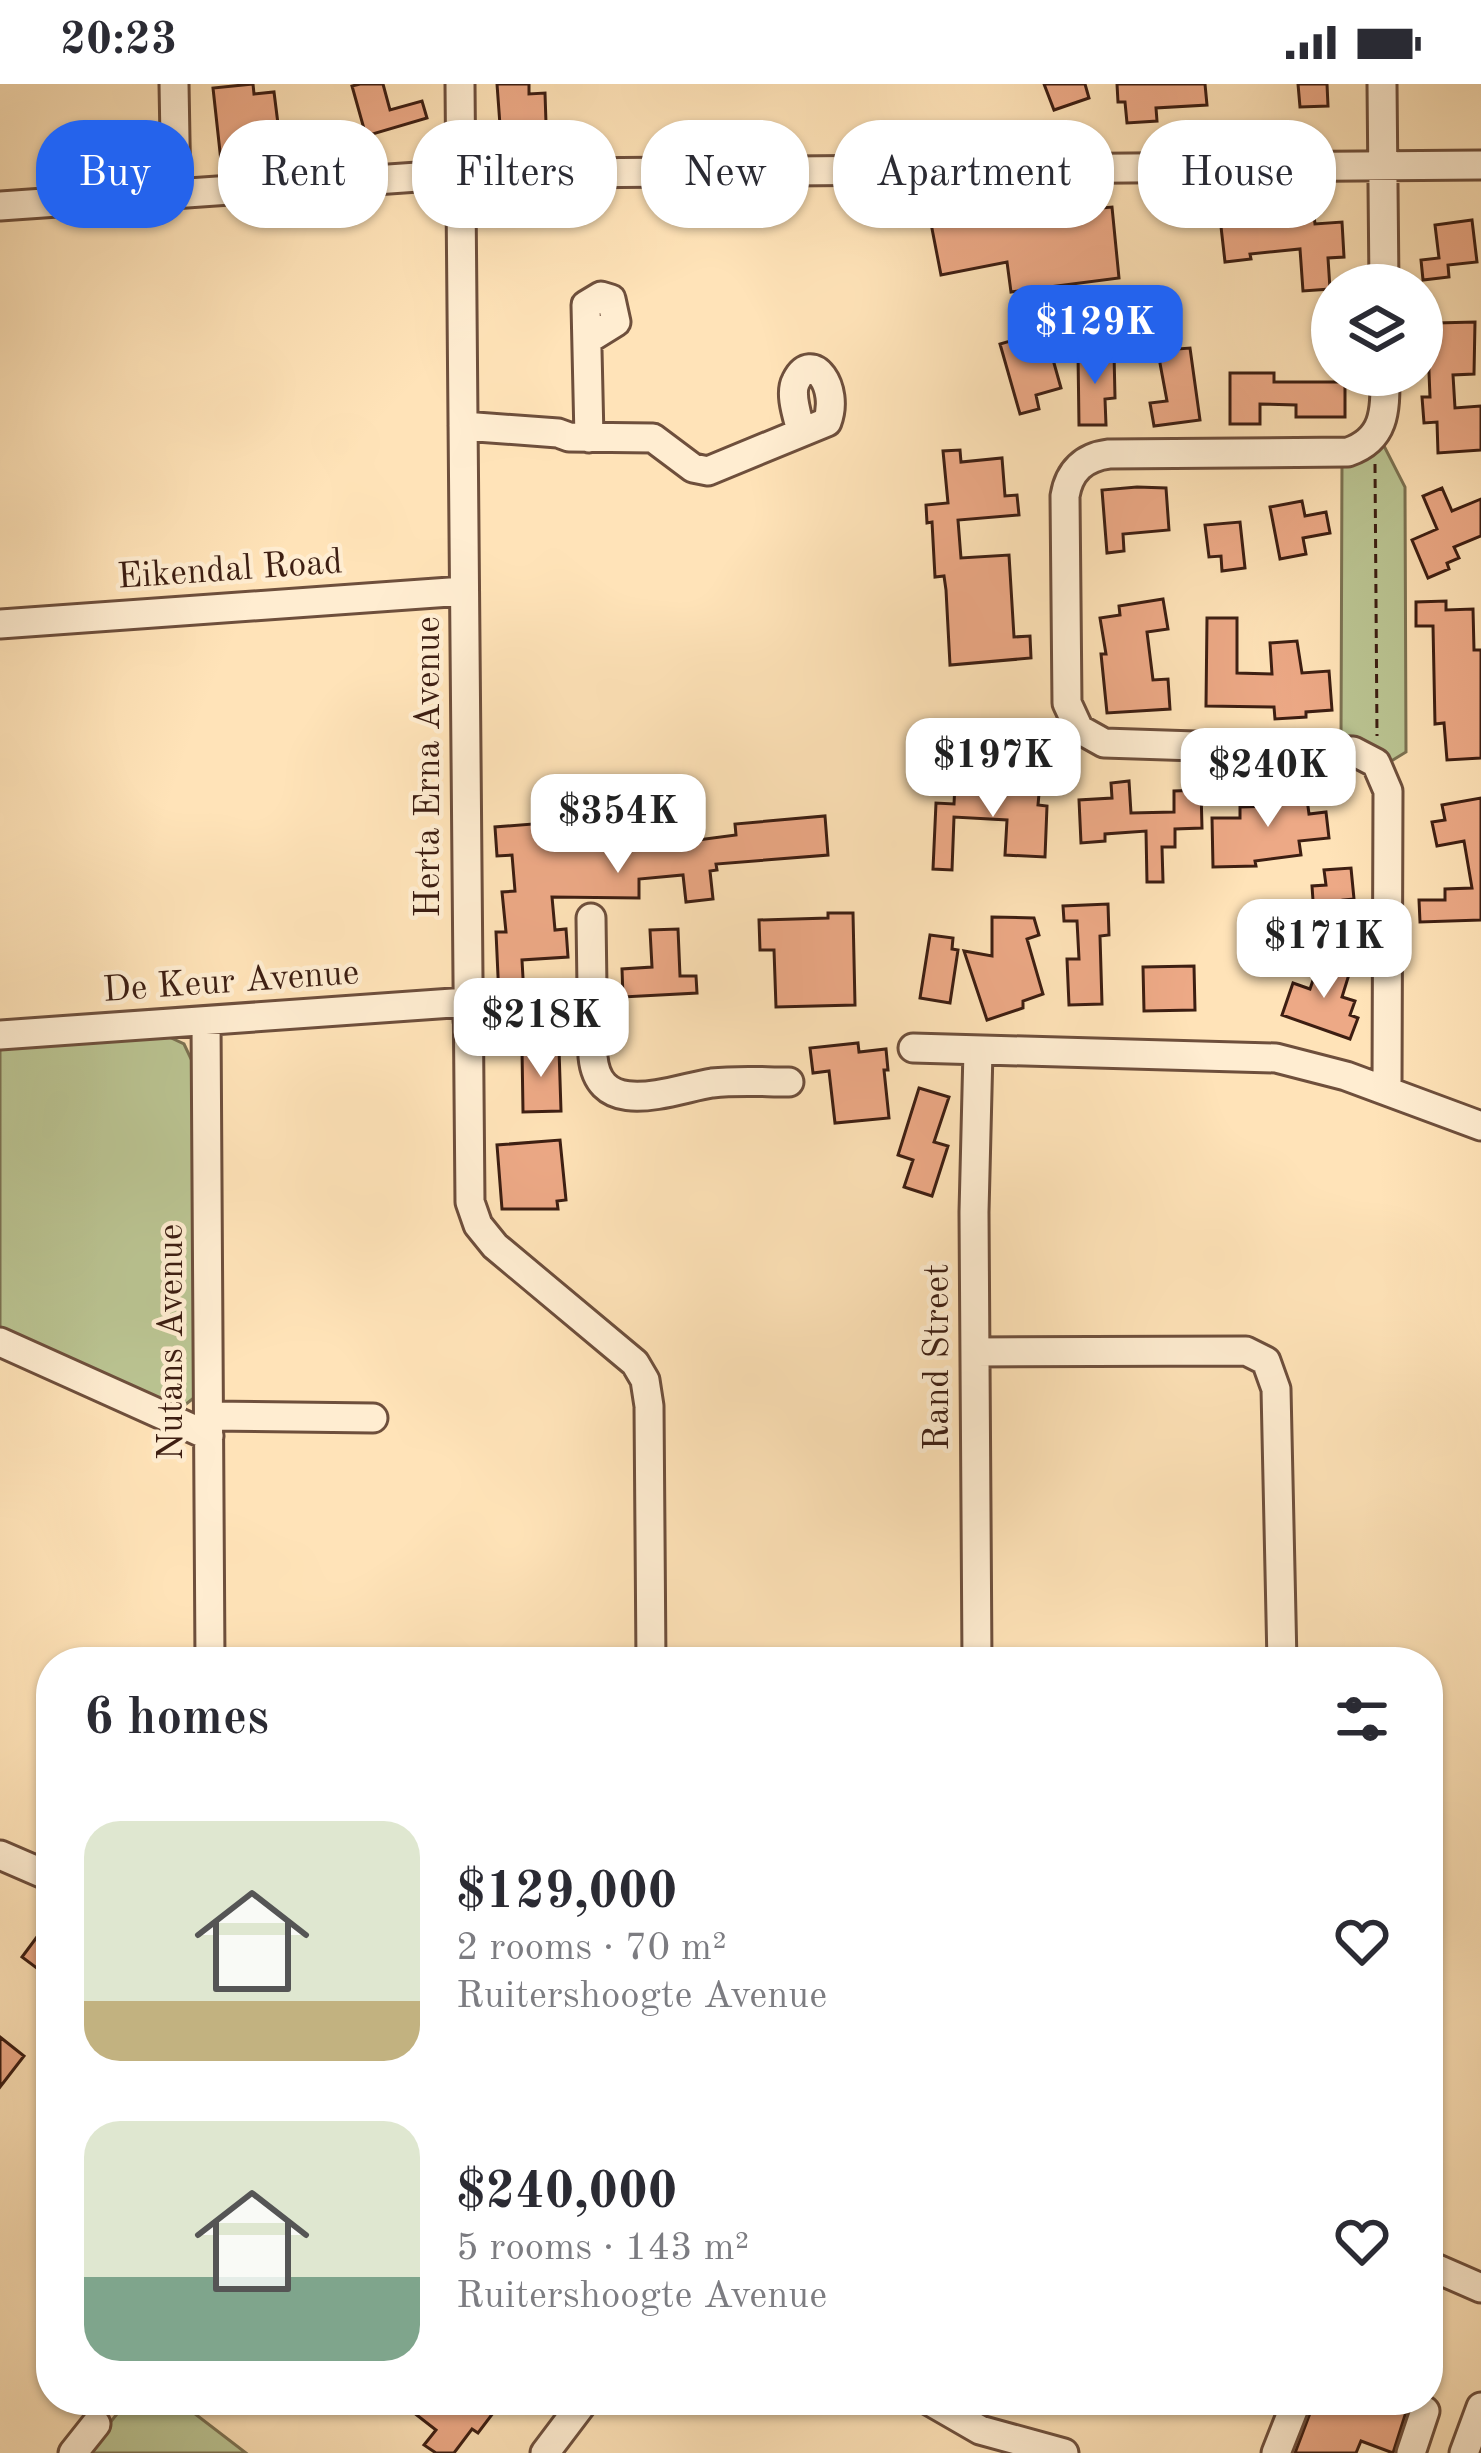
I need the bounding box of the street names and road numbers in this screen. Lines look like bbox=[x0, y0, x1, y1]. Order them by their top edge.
street label: Eikendal Road bbox=[116, 545, 344, 597]
street label: Herta Erna Avenue bbox=[412, 616, 448, 918]
street label: De Keur Avenue bbox=[102, 956, 360, 1010]
street label: Nutans Avenue bbox=[155, 1224, 191, 1460]
street label: Rand Street bbox=[921, 1263, 957, 1451]

